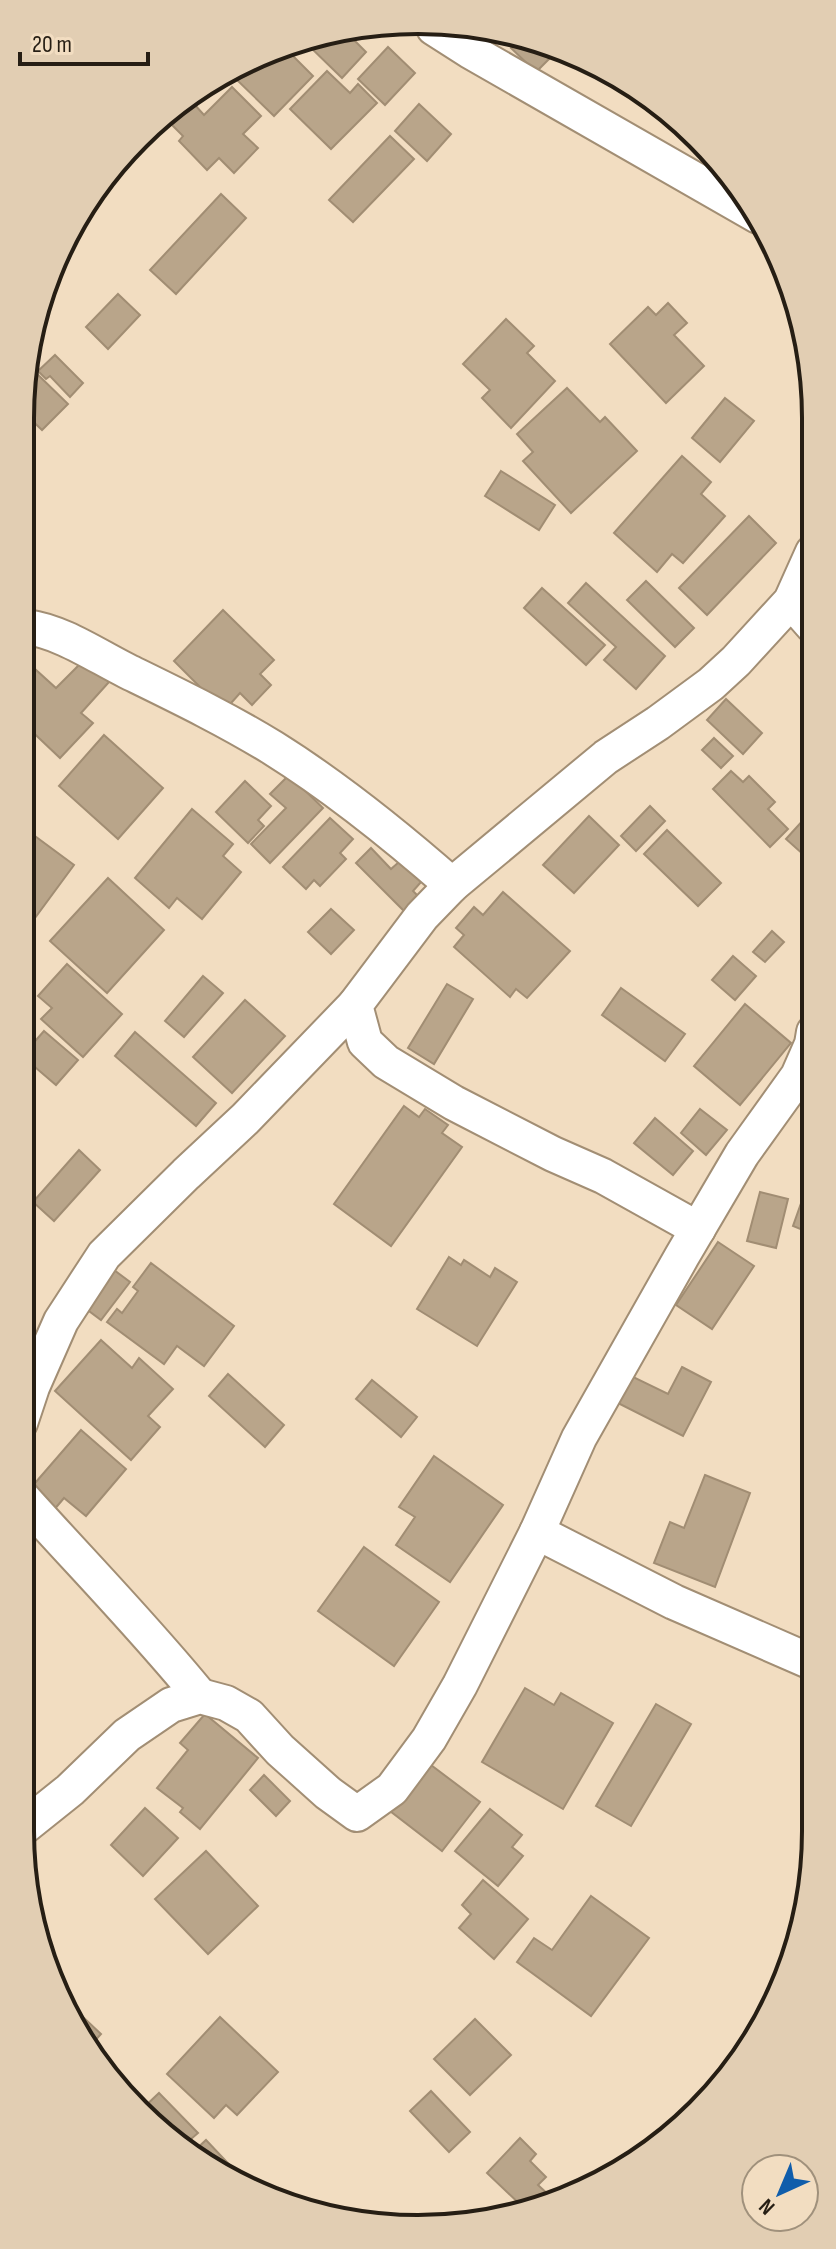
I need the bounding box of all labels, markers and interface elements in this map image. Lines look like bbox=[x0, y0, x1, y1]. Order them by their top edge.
scale bar bbox=[20, 16, 148, 66]
text: 20 m bbox=[32, 30, 72, 59]
north arrow bbox=[740, 2153, 820, 2233]
text: N bbox=[754, 2193, 781, 2220]

